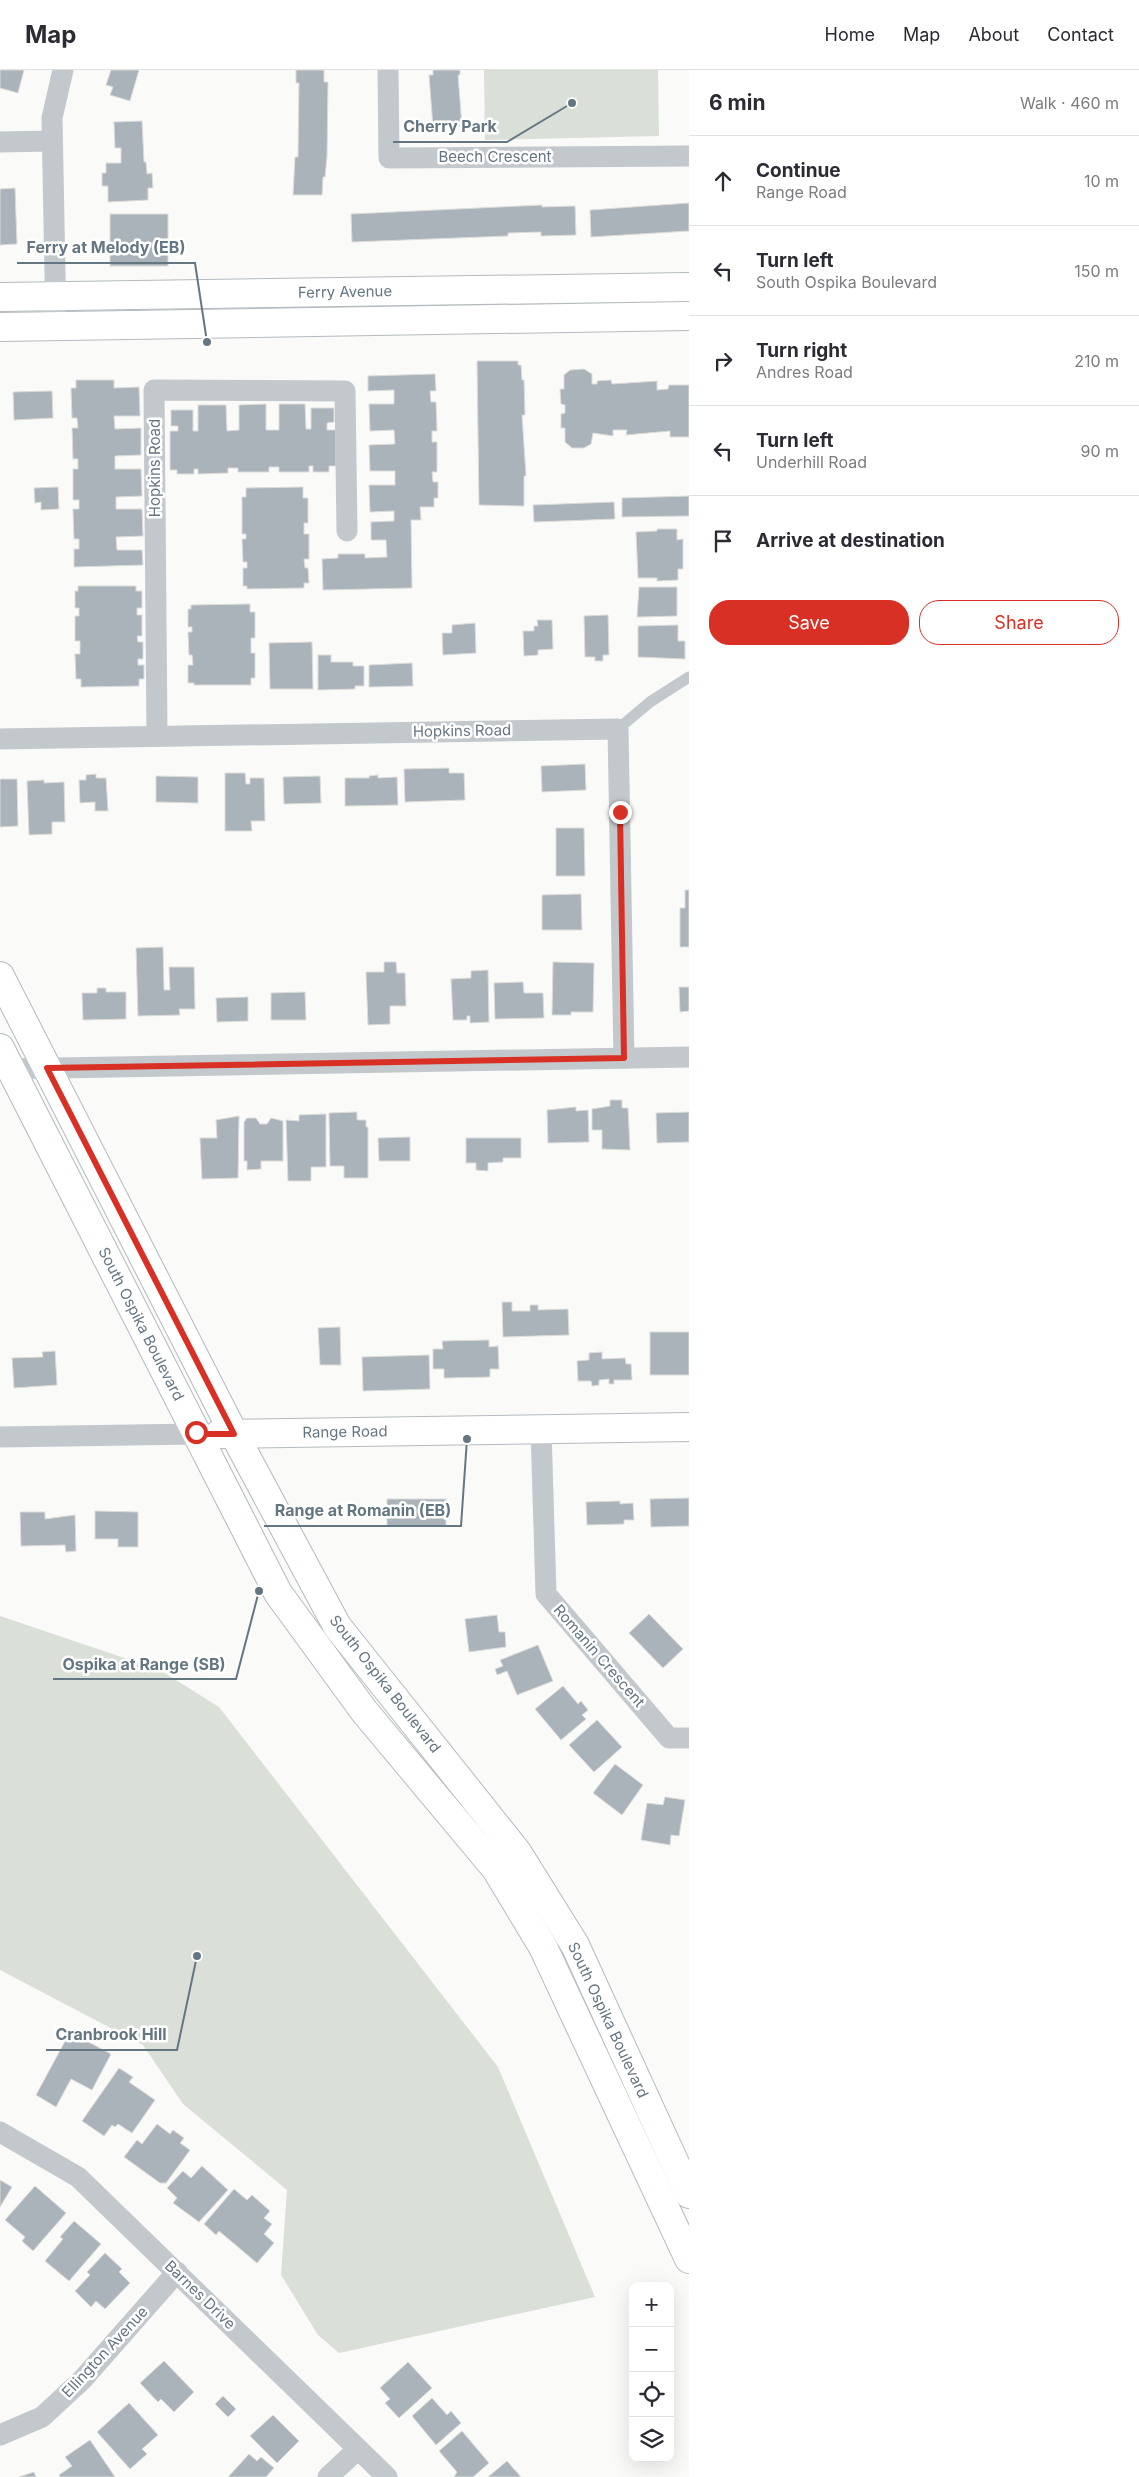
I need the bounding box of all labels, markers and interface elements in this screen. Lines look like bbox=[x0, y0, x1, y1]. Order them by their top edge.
text: Map bbox=[25, 20, 76, 49]
text: Home bbox=[825, 24, 875, 45]
text: Map bbox=[903, 24, 940, 45]
text: About bbox=[968, 24, 1019, 45]
text: Contact bbox=[1047, 24, 1114, 45]
text: 6 min bbox=[709, 90, 766, 115]
text: Walk · 460 m bbox=[1020, 93, 1119, 113]
callout: Cherry Park bbox=[393, 111, 507, 142]
text: Cherry Park bbox=[403, 116, 498, 136]
street label: Beech Crescent bbox=[438, 147, 552, 166]
text: Continue bbox=[756, 159, 841, 182]
icon: ahead bbox=[709, 167, 737, 195]
text: 10 m bbox=[1084, 171, 1119, 191]
text: Range Road bbox=[756, 182, 847, 202]
callout: Ferry at Melody (EB) bbox=[17, 232, 195, 263]
text: Ferry at Melody (EB) bbox=[27, 237, 185, 257]
text: Turn left bbox=[756, 249, 834, 272]
icon: left bbox=[709, 257, 737, 285]
text: 150 m bbox=[1074, 261, 1119, 281]
text: South Ospika Boulevard bbox=[756, 272, 937, 292]
street label: Ferry Avenue bbox=[298, 281, 392, 302]
text: Turn right bbox=[756, 339, 847, 362]
icon: right bbox=[709, 347, 737, 375]
text: 210 m bbox=[1074, 351, 1119, 371]
text: Andres Road bbox=[756, 362, 853, 382]
street label: Hopkins Road bbox=[145, 419, 164, 517]
text: Turn left bbox=[756, 429, 834, 452]
icon: left bbox=[709, 437, 737, 465]
text: 90 m bbox=[1080, 441, 1119, 461]
text: Underhill Road bbox=[756, 452, 867, 472]
icon: arrive bbox=[709, 527, 737, 555]
text: Arrive at destination bbox=[756, 529, 945, 552]
button: Save bbox=[709, 600, 909, 645]
button: Share bbox=[919, 600, 1119, 645]
street label: Hopkins Road bbox=[413, 720, 511, 741]
route end bbox=[609, 801, 632, 824]
street label: South Ospika Boulevard bbox=[94, 1244, 188, 1404]
route start bbox=[185, 1421, 208, 1444]
street label: Range Road bbox=[302, 1421, 388, 1442]
callout: Range at Romanin (EB) bbox=[264, 1495, 461, 1526]
text: Range at Romanin (EB) bbox=[275, 1500, 451, 1520]
street label: Romanin Crescent bbox=[550, 1601, 649, 1711]
street label: South Ospika Boulevard bbox=[326, 1611, 445, 1756]
callout: Ospika at Range (SB) bbox=[53, 1648, 236, 1679]
text: Ospika at Range (SB) bbox=[62, 1654, 226, 1674]
street label: South Ospika Boulevard bbox=[564, 1939, 653, 2101]
callout: Cranbrook Hill bbox=[46, 2019, 177, 2050]
text: Cranbrook Hill bbox=[55, 2024, 167, 2044]
street label: Barnes Drive bbox=[161, 2256, 240, 2333]
map controls bbox=[629, 2282, 674, 2462]
button: + bbox=[629, 2282, 674, 2327]
street label: Ellington Avenue bbox=[58, 2302, 152, 2401]
button: − bbox=[629, 2327, 674, 2372]
button: locate bbox=[629, 2372, 674, 2417]
button: layers bbox=[629, 2417, 674, 2462]

